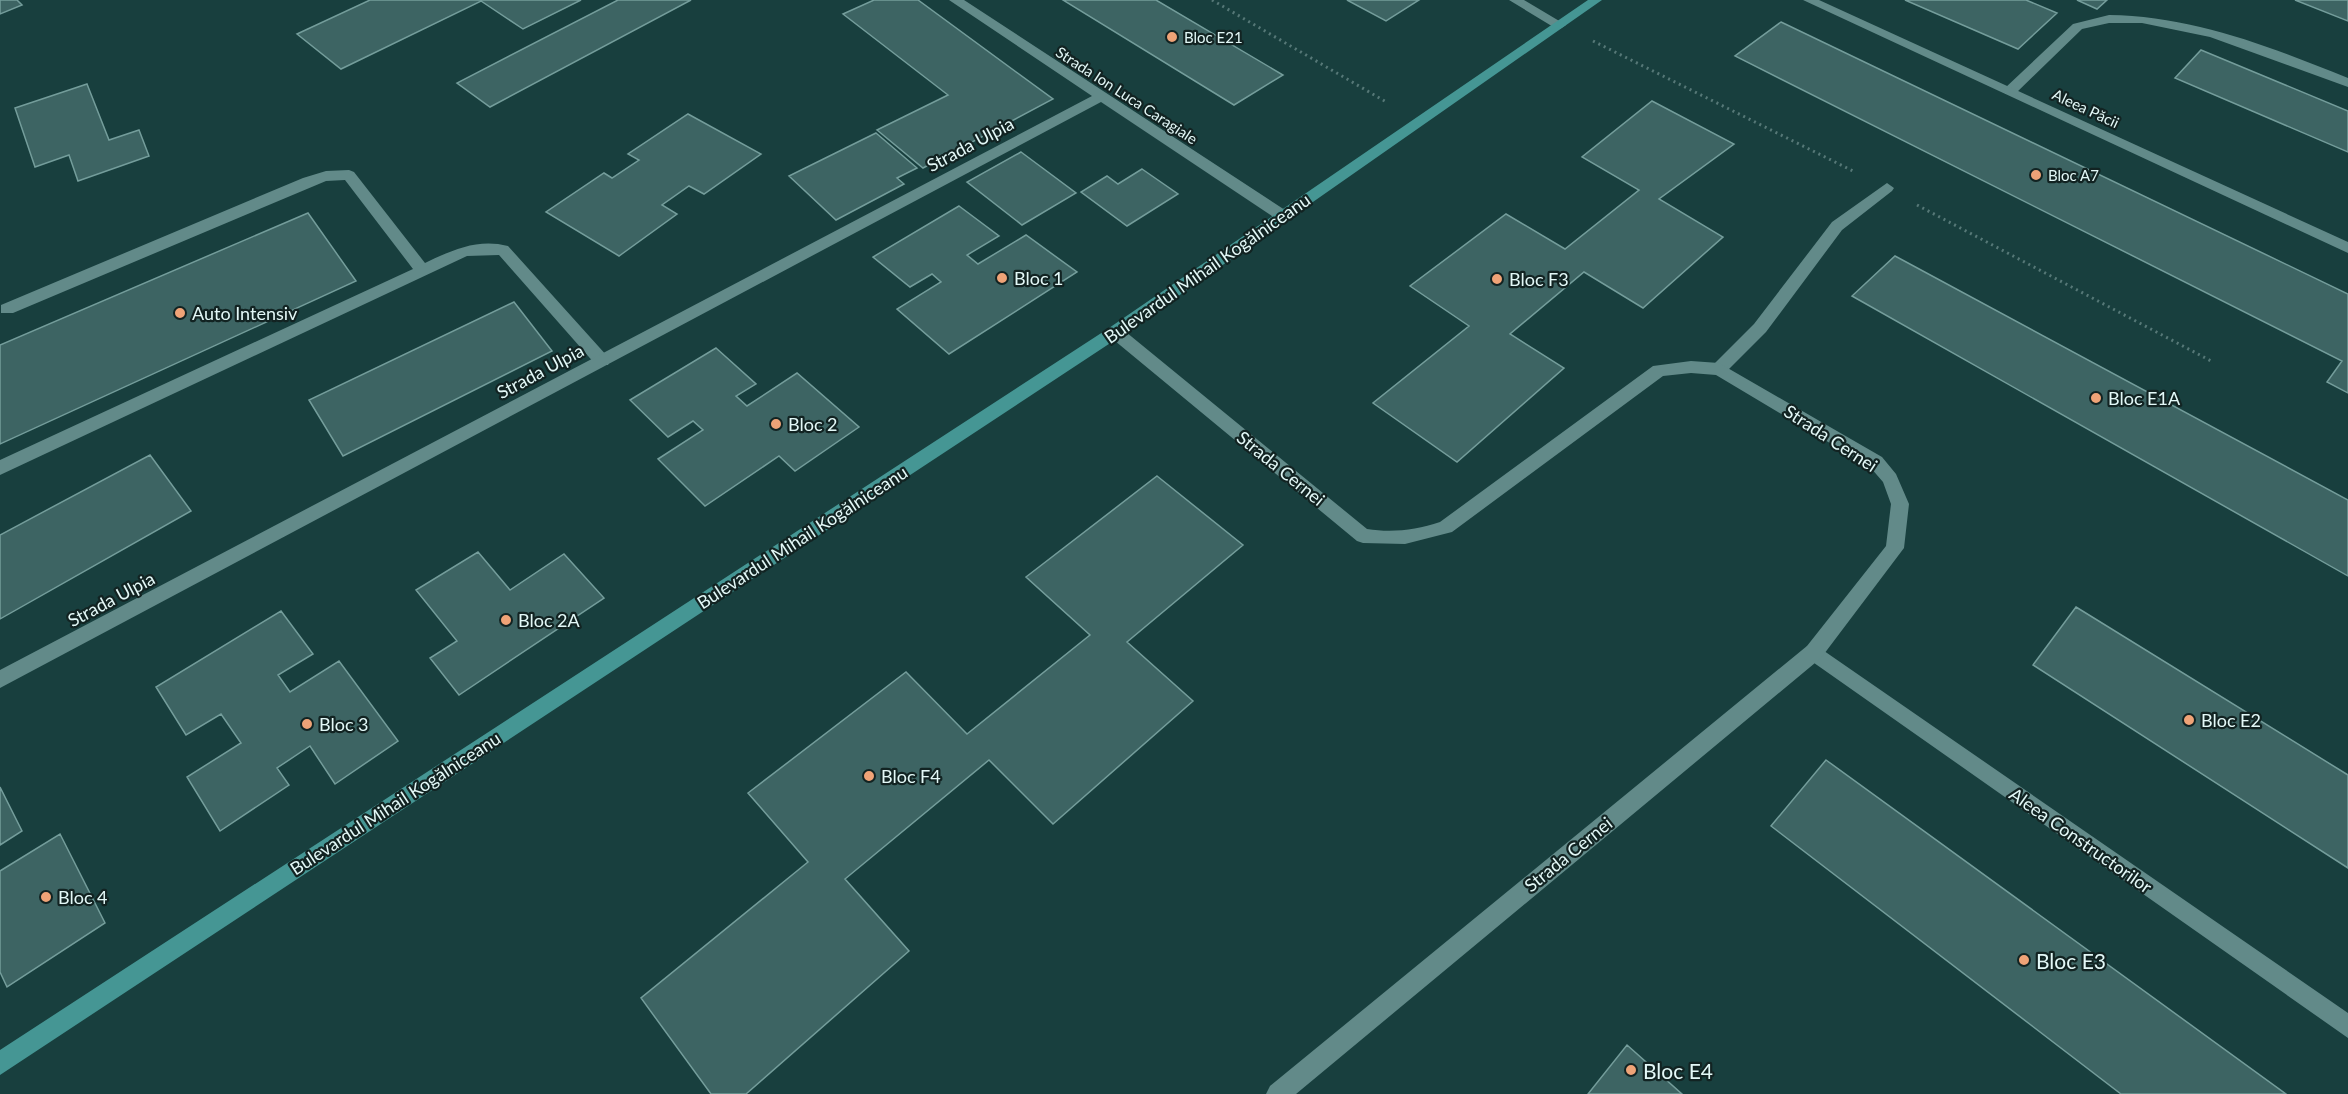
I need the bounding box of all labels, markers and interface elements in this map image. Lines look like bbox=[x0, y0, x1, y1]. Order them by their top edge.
place label: Bloc E21 bbox=[1184, 28, 1243, 46]
marker: Bloc E21 bbox=[1165, 30, 1179, 44]
street label: Strada Ion Luca Caragiale bbox=[1053, 43, 1201, 148]
street label: Aleea Păcii bbox=[2050, 85, 2122, 131]
street label: Strada Ulpia bbox=[923, 112, 1017, 176]
place label: Bloc A7 bbox=[2048, 166, 2099, 184]
marker: Bloc A7 bbox=[2029, 168, 2043, 182]
street label: Bulevardul Mihail Kogălniceanu bbox=[1100, 188, 1314, 348]
place label: Bloc 1 bbox=[1014, 267, 1064, 289]
place label: Bloc F3 bbox=[1509, 268, 1569, 290]
marker: Bloc 1 bbox=[995, 271, 1009, 285]
marker: Bloc F3 bbox=[1490, 272, 1504, 286]
place label: Auto Intensiv bbox=[192, 302, 298, 324]
marker: Auto Intensiv bbox=[173, 306, 187, 320]
street label: Strada Ulpia bbox=[493, 339, 587, 403]
place label: Bloc E1A bbox=[2108, 387, 2181, 409]
marker: Bloc E1A bbox=[2089, 391, 2103, 405]
street label: Strada Cernei bbox=[1780, 400, 1882, 476]
place label: Bloc 2 bbox=[788, 413, 838, 435]
marker: Bloc 2 bbox=[769, 417, 783, 431]
street label: Strada Cernei bbox=[1233, 426, 1329, 510]
street label: Bulevardul Mihail Kogălniceanu bbox=[693, 461, 911, 613]
street label: Strada Ulpia bbox=[64, 567, 158, 631]
place label: Bloc 2A bbox=[518, 609, 581, 631]
marker: Bloc 2A bbox=[499, 613, 513, 627]
place label: Bloc E2 bbox=[2201, 709, 2261, 731]
place label: Bloc 3 bbox=[319, 713, 369, 735]
marker: Bloc E2 bbox=[2182, 713, 2196, 727]
marker: Bloc 3 bbox=[300, 717, 314, 731]
street label: Bulevardul Mihail Kogălniceanu bbox=[286, 727, 504, 879]
place label: Bloc F4 bbox=[881, 765, 941, 787]
marker: Bloc F4 bbox=[862, 769, 876, 783]
street label: Aleea Constructorilor bbox=[2005, 783, 2157, 898]
street label: Strada Cernei bbox=[1520, 812, 1616, 896]
place label: Bloc 4 bbox=[58, 886, 108, 908]
marker: Bloc 4 bbox=[39, 890, 53, 904]
place label: Bloc E3 bbox=[2036, 948, 2106, 973]
marker: Bloc E3 bbox=[2017, 953, 2031, 967]
place label: Bloc E4 bbox=[1643, 1058, 1713, 1083]
marker: Bloc E4 bbox=[1624, 1063, 1638, 1077]

